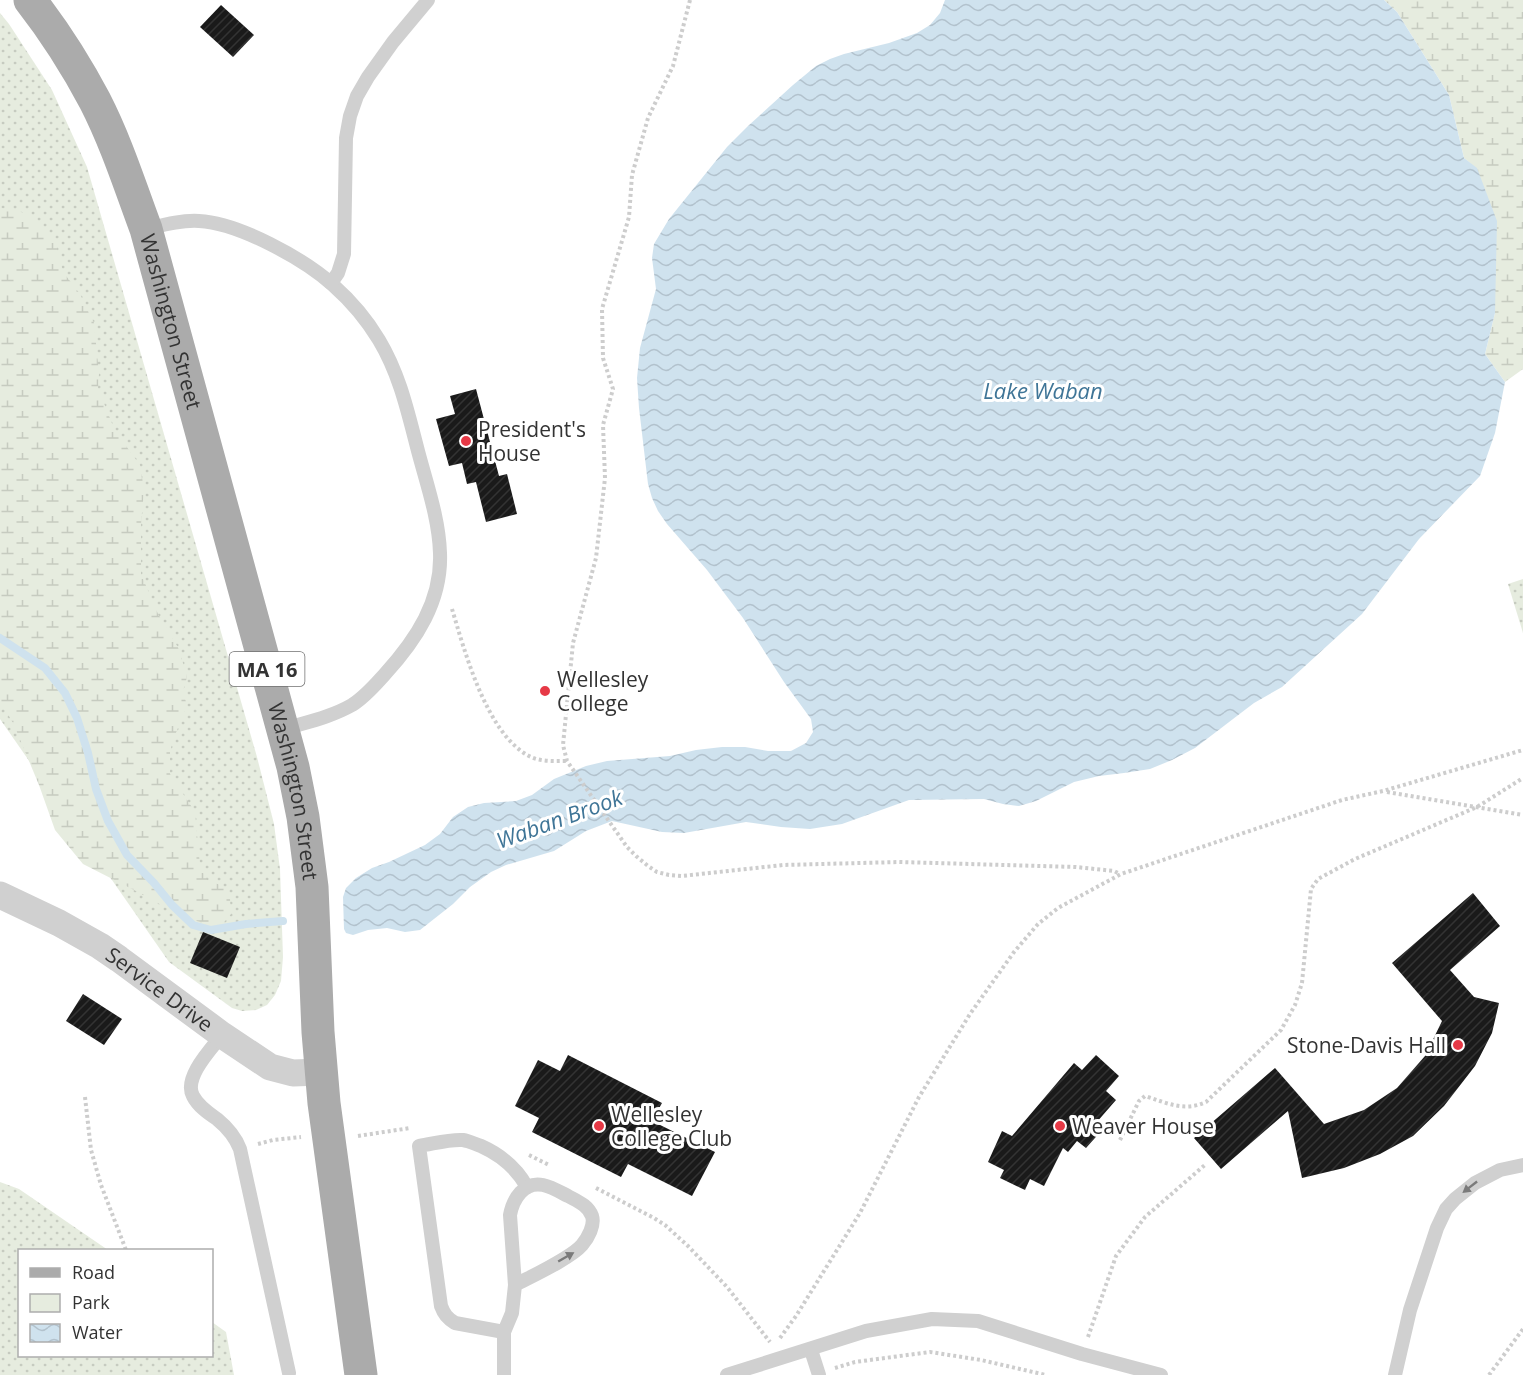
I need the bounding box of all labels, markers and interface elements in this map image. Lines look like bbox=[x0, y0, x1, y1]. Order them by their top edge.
street label: Washington Street bbox=[134, 231, 209, 412]
water label: Lake Waban bbox=[983, 375, 1103, 405]
place label: President's House bbox=[478, 415, 586, 467]
marker: President's House bbox=[459, 434, 473, 448]
road number: MA 16 bbox=[230, 652, 304, 686]
place label: Wellesley College bbox=[557, 665, 649, 717]
marker: Wellesley College bbox=[538, 684, 552, 698]
street label: Washington Street bbox=[262, 699, 325, 882]
water label: Waban Brook bbox=[492, 781, 627, 855]
street label: Service Drive bbox=[101, 940, 219, 1038]
place label: Stone-Davis Hall bbox=[1287, 1031, 1446, 1059]
marker: Stone-Davis Hall bbox=[1451, 1038, 1465, 1052]
place label: Wellesley College Club bbox=[611, 1100, 732, 1152]
place label: Weaver House bbox=[1072, 1112, 1214, 1140]
marker: Wellesley College Club bbox=[592, 1119, 606, 1133]
marker: Weaver House bbox=[1053, 1119, 1067, 1133]
one-way arrow bbox=[1462, 1181, 1478, 1194]
legend bbox=[18, 1249, 213, 1357]
one-way arrow bbox=[558, 1252, 575, 1262]
text: Road bbox=[72, 1260, 115, 1284]
text: Park bbox=[72, 1290, 110, 1314]
text: Water bbox=[72, 1320, 123, 1344]

